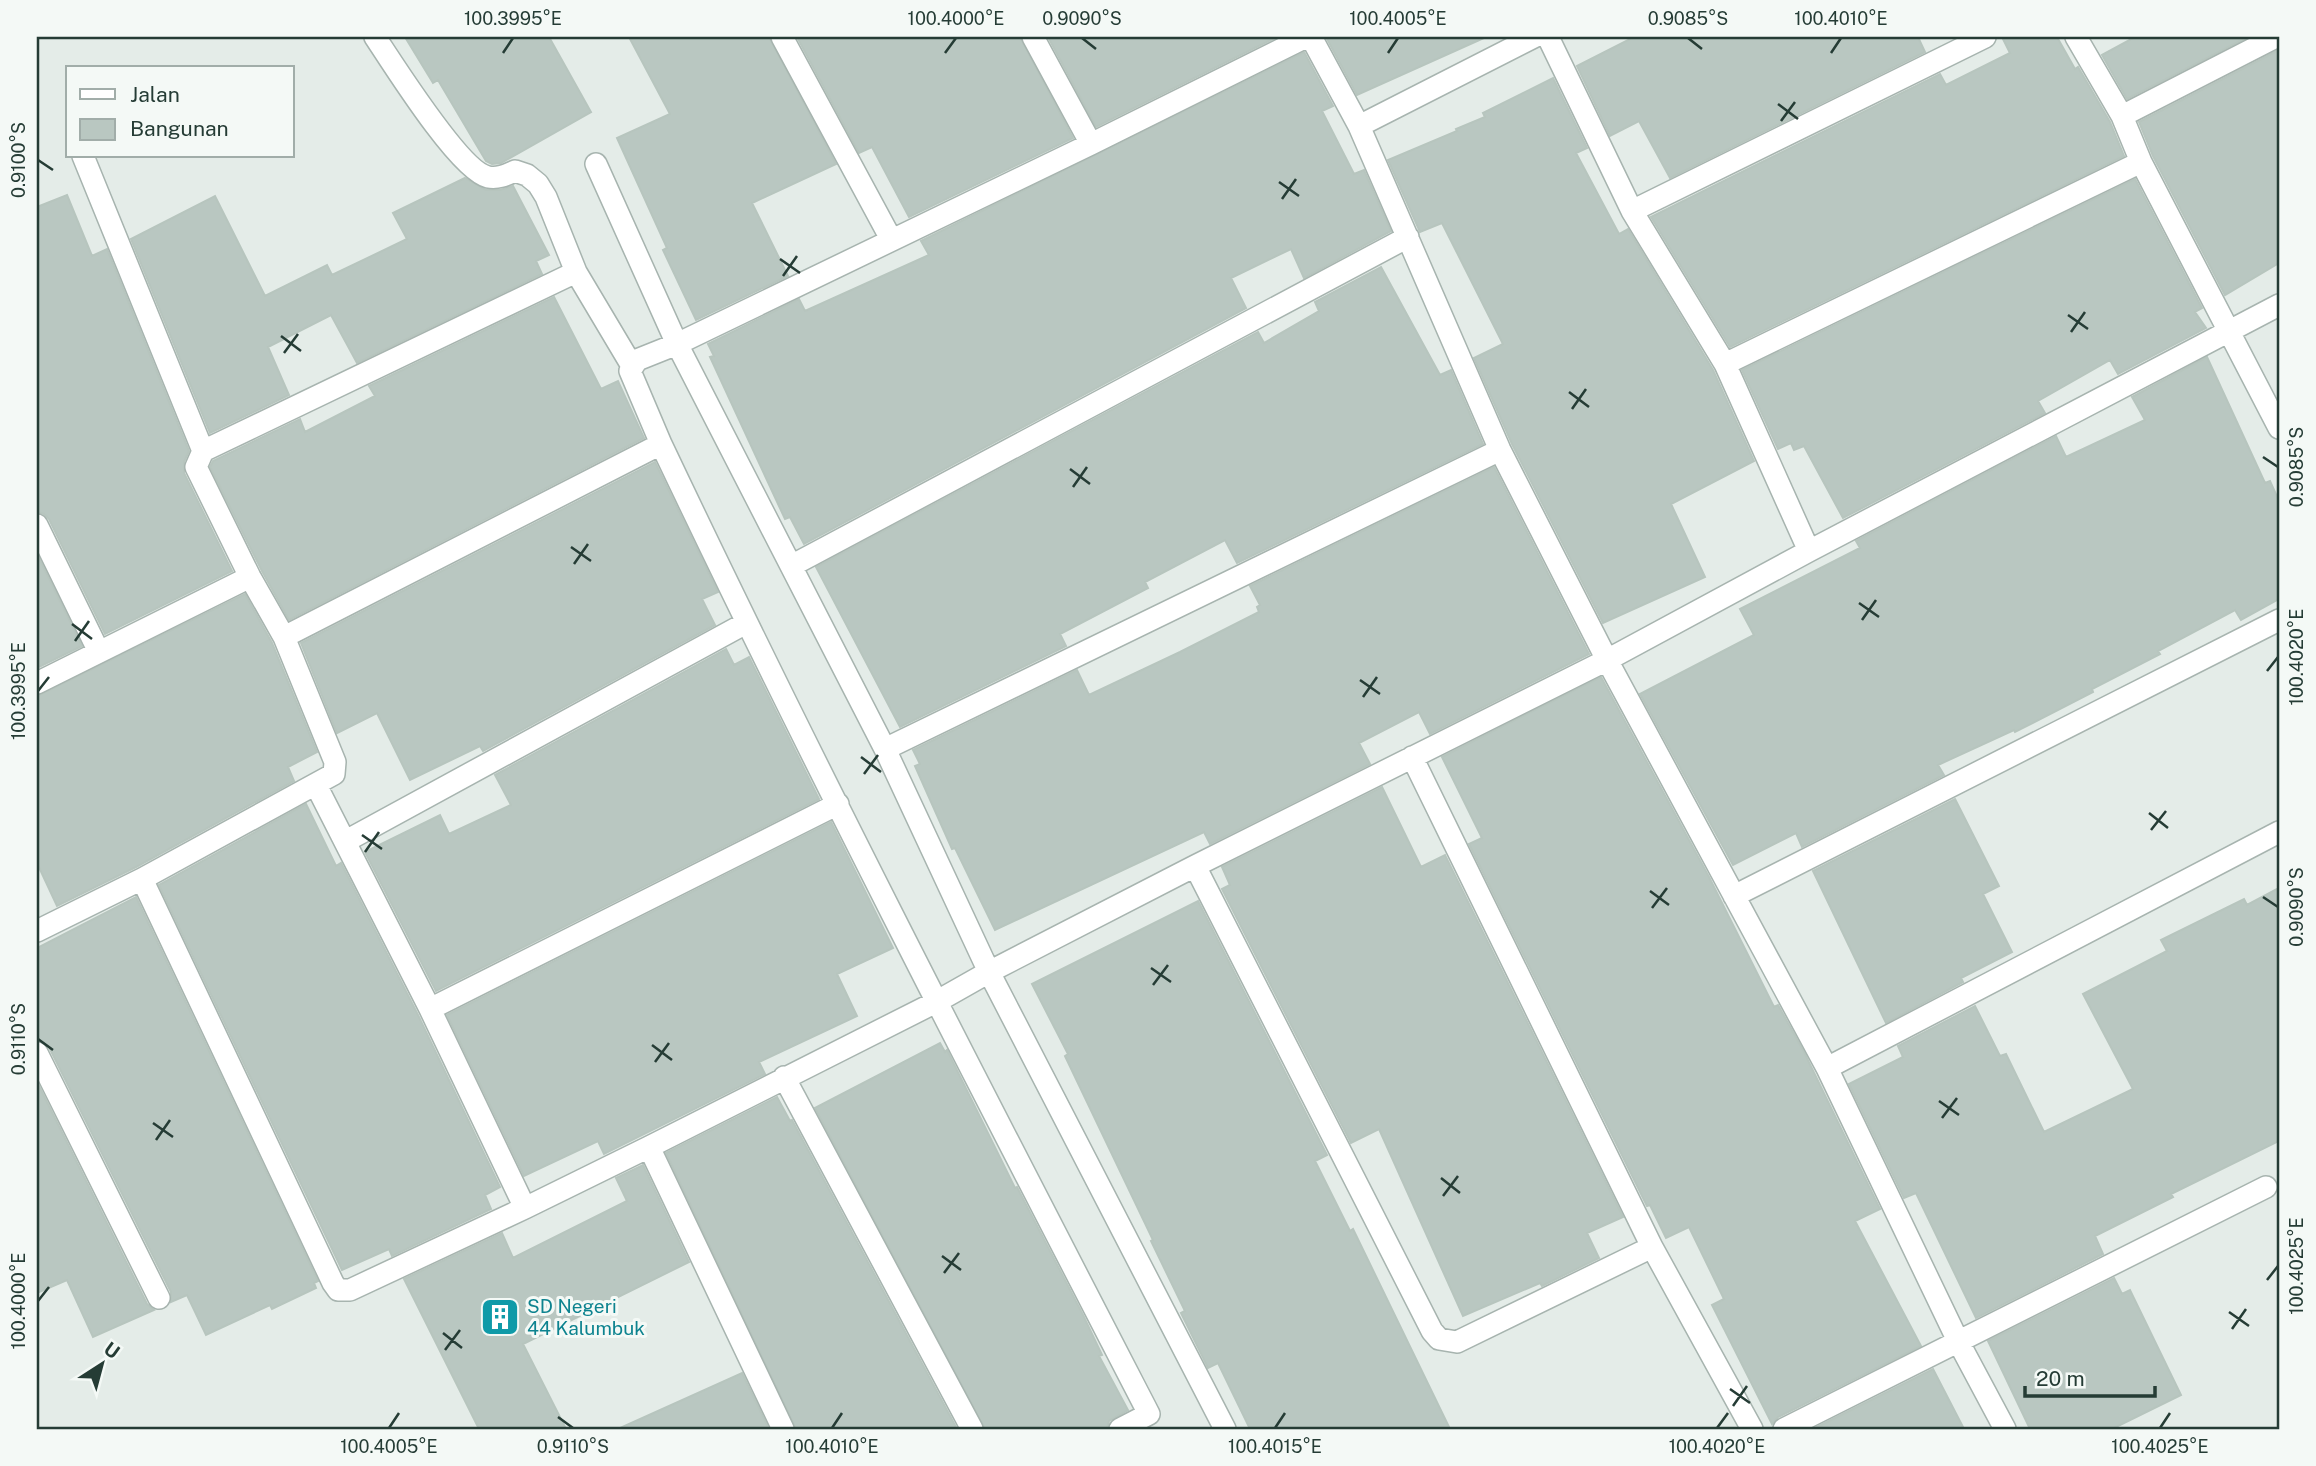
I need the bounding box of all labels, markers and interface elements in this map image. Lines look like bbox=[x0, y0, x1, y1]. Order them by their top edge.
text: 100.3995°E bbox=[464, 8, 562, 29]
text: 100.4000°E bbox=[908, 8, 1004, 29]
text: 0.9090°S bbox=[1042, 8, 1122, 29]
text: 100.4005°E bbox=[1349, 8, 1447, 29]
text: 0.9085°S bbox=[1648, 8, 1728, 29]
text: 100.4010°E bbox=[1794, 8, 1888, 29]
legend bbox=[66, 66, 294, 158]
text: Jalan bbox=[130, 82, 180, 107]
text: Bangunan bbox=[130, 116, 229, 141]
text: 0.9100°S bbox=[8, 122, 29, 198]
text: 0.9085°S bbox=[2286, 427, 2307, 507]
text: 100.4020°E bbox=[2286, 609, 2307, 705]
text: 100.3995°E bbox=[8, 642, 29, 740]
text: 0.9090°S bbox=[2286, 867, 2307, 947]
text: 0.9110°S bbox=[8, 1003, 29, 1075]
text: 100.4025°E bbox=[2286, 1217, 2307, 1315]
text: 100.4000°E bbox=[8, 1253, 29, 1349]
place label: SD Negeri 44 Kalumbuk bbox=[527, 1295, 645, 1339]
building icon: SD Negeri 44 Kalumbuk bbox=[479, 1296, 521, 1338]
north arrow bbox=[66, 1330, 136, 1400]
text: U bbox=[100, 1337, 124, 1363]
scale bar bbox=[2025, 1354, 2155, 1398]
text: 20 m bbox=[2036, 1366, 2085, 1391]
text: 100.4005°E bbox=[340, 1436, 438, 1457]
text: 0.9110°S bbox=[537, 1436, 609, 1457]
text: 100.4010°E bbox=[785, 1436, 879, 1457]
text: 100.4015°E bbox=[1228, 1436, 1322, 1457]
text: 100.4020°E bbox=[1669, 1436, 1765, 1457]
text: 100.4025°E bbox=[2111, 1436, 2209, 1457]

